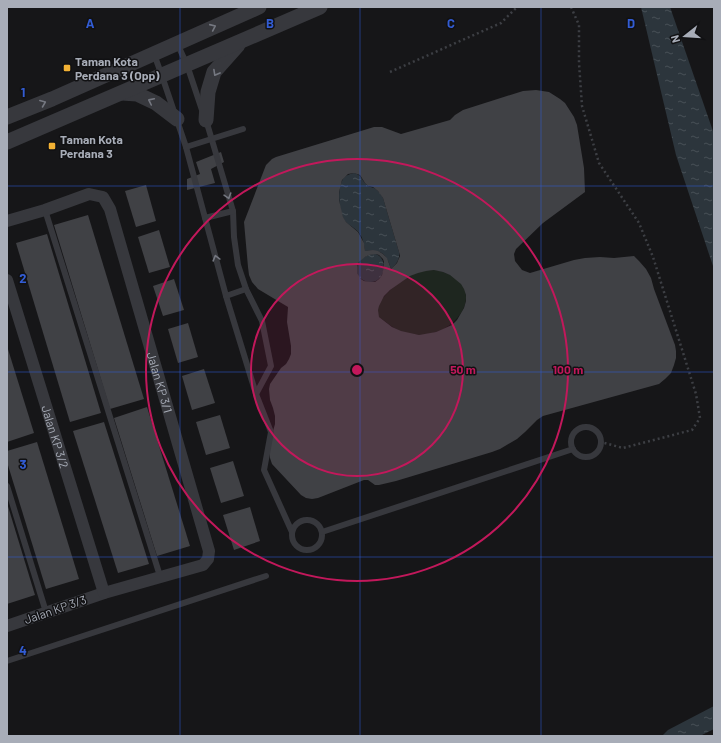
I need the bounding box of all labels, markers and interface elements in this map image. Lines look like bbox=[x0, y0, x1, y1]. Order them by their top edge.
text: A bbox=[86, 15, 95, 31]
text: B bbox=[266, 15, 274, 31]
text: C bbox=[447, 15, 455, 31]
text: D bbox=[627, 15, 635, 31]
north arrow bbox=[665, 16, 705, 56]
one-way arrow bbox=[209, 24, 216, 32]
text: N bbox=[668, 34, 682, 44]
place label: Taman Kota Perdana 3 (Opp) bbox=[75, 54, 160, 82]
marker: Taman Kota Perdana 3 (Opp) bbox=[62, 63, 72, 73]
one-way arrow bbox=[213, 69, 220, 76]
text: 1 bbox=[21, 84, 25, 100]
one-way arrow bbox=[148, 98, 156, 106]
one-way arrow bbox=[40, 99, 47, 107]
place label: Taman Kota Perdana 3 bbox=[60, 132, 123, 160]
marker: Taman Kota Perdana 3 bbox=[47, 141, 57, 151]
one-way arrow bbox=[223, 192, 232, 199]
one-way arrow bbox=[212, 255, 221, 262]
text: 2 bbox=[19, 270, 27, 286]
street label: Jalan KP 3/1 bbox=[145, 350, 176, 414]
text: 50 m bbox=[450, 362, 476, 376]
text: 100 m bbox=[553, 362, 583, 376]
centre of rings bbox=[350, 363, 364, 377]
street label: Jalan KP 3/2 bbox=[39, 403, 72, 470]
text: 3 bbox=[19, 456, 27, 472]
street label: Jalan KP 3/3 bbox=[22, 592, 88, 626]
text: 4 bbox=[19, 642, 27, 658]

